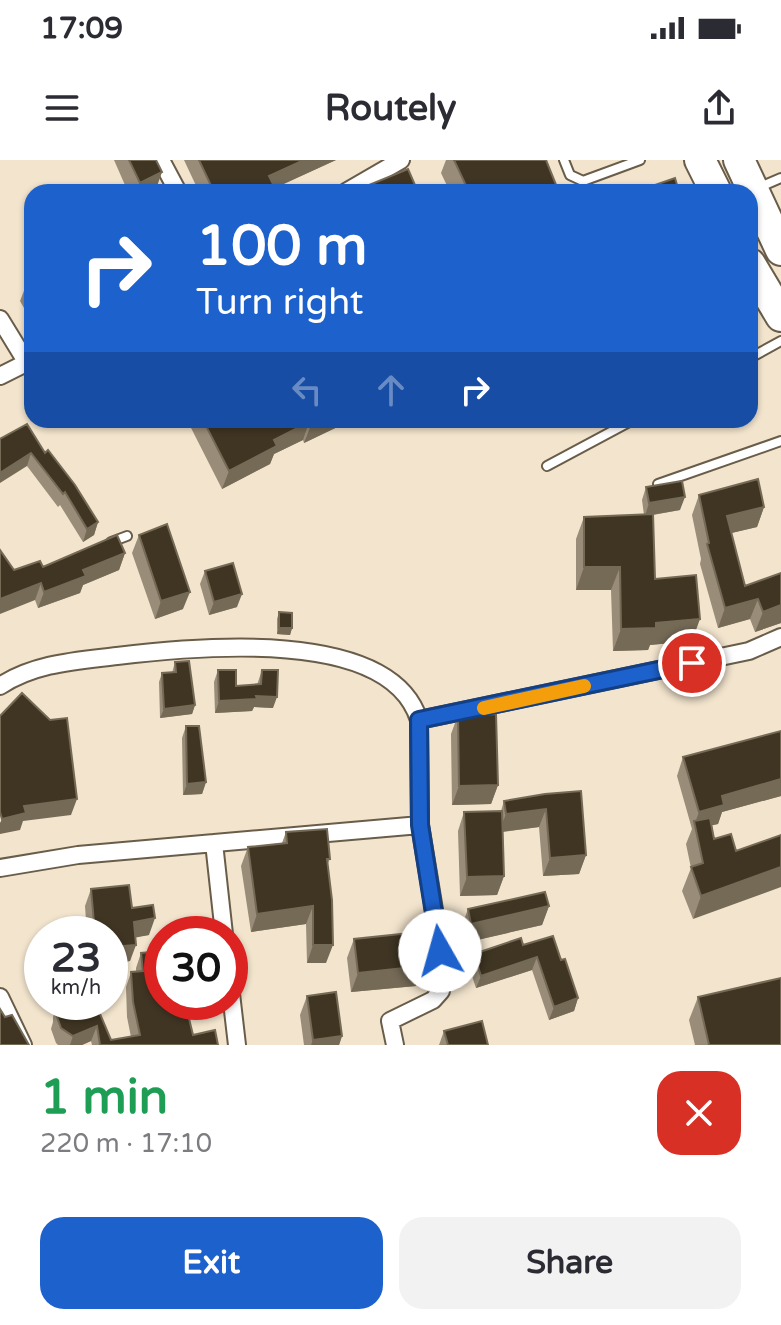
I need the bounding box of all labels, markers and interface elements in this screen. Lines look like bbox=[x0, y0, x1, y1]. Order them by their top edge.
text: 17:09 bbox=[40, 10, 123, 47]
icon: menu bbox=[40, 86, 84, 130]
icon: share bbox=[697, 86, 741, 130]
text: Routely bbox=[325, 87, 456, 130]
text: 100 m bbox=[196, 213, 367, 280]
icon: right bbox=[64, 216, 168, 320]
text: Turn right bbox=[196, 281, 363, 324]
icon: left bbox=[285, 368, 329, 412]
icon: ahead bbox=[369, 368, 413, 412]
icon: right bbox=[453, 368, 497, 412]
pin bbox=[658, 629, 726, 697]
icon: arrive bbox=[670, 641, 714, 685]
position arrow bbox=[398, 909, 482, 993]
speed limit sign: 30 bbox=[144, 916, 248, 1020]
text: 23 bbox=[51, 934, 101, 982]
text: km/h bbox=[51, 976, 101, 1000]
text: 1 min bbox=[40, 1069, 168, 1127]
button: close bbox=[657, 1071, 741, 1155]
text: 220 m · 17:10 bbox=[40, 1128, 212, 1159]
button: Exit bbox=[40, 1217, 383, 1309]
button: Share bbox=[399, 1217, 741, 1309]

